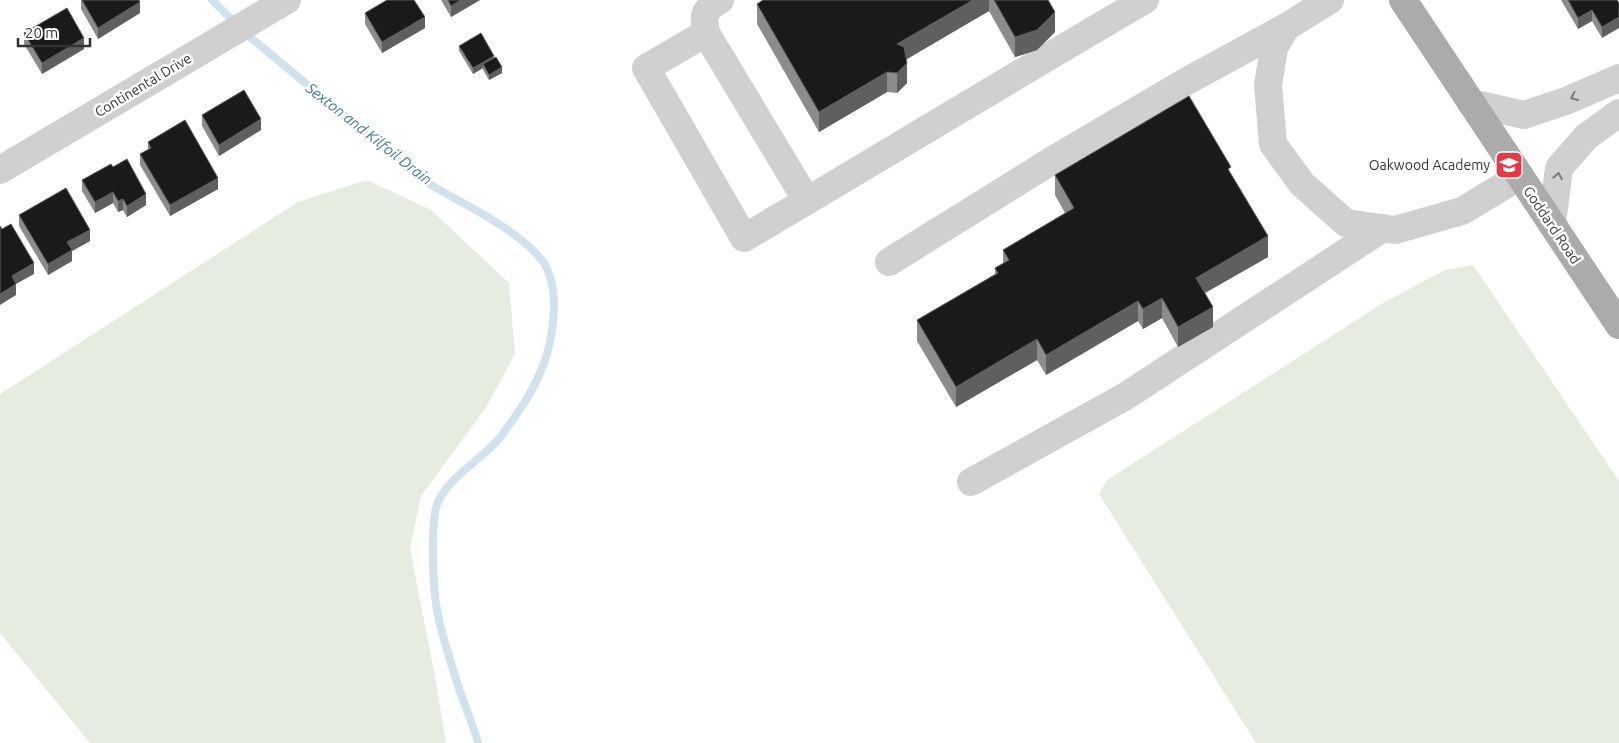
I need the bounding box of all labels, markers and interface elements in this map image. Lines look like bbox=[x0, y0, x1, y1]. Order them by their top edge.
scale bar bbox=[18, 15, 90, 47]
text: 20 m bbox=[25, 24, 58, 41]
street label: Continental Drive bbox=[92, 50, 194, 120]
water label: Sexton and Kilfoil Drain bbox=[302, 79, 436, 188]
one-way arrow bbox=[1570, 91, 1579, 102]
school or university icon: Oakwood Academy bbox=[1494, 150, 1524, 180]
place label: Oakwood Academy bbox=[1369, 157, 1490, 173]
one-way arrow bbox=[1553, 172, 1563, 181]
street label: Goddard Road bbox=[1520, 183, 1584, 267]

